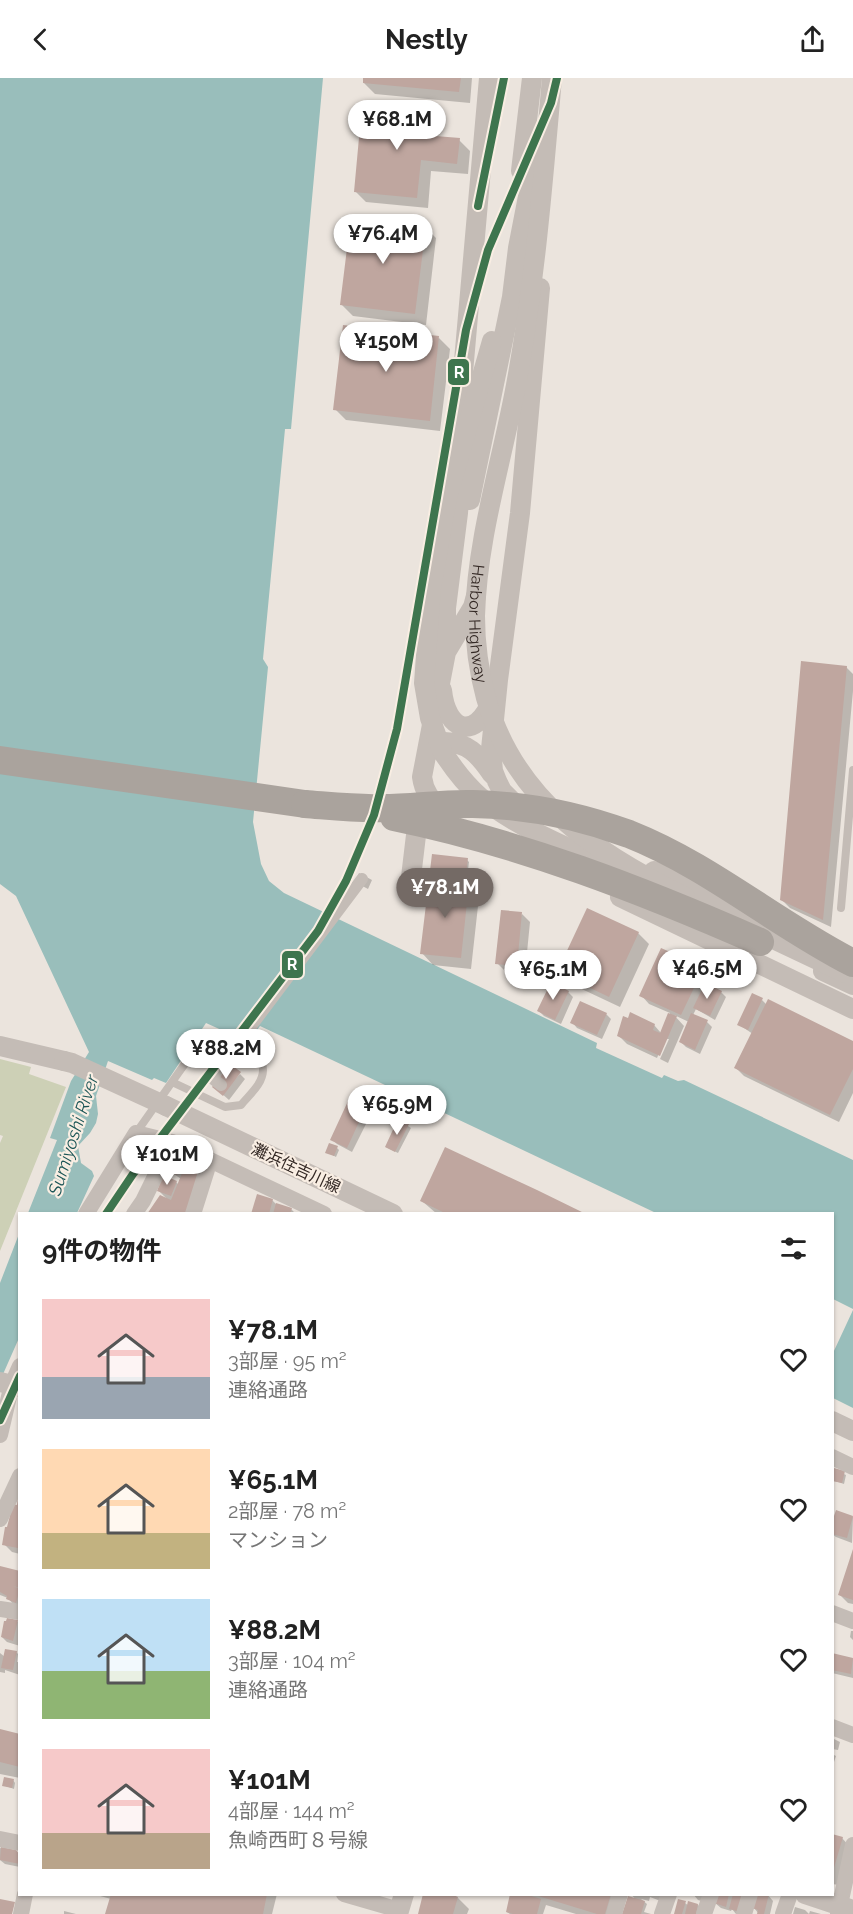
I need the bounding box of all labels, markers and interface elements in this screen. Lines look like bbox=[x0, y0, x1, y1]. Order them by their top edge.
icon: back bbox=[24, 23, 57, 56]
icon: share bbox=[796, 23, 829, 56]
text: Nestly bbox=[385, 24, 468, 55]
pin: ¥68.1M bbox=[348, 100, 446, 151]
text: ¥68.1M bbox=[362, 107, 432, 131]
pin: ¥76.4M bbox=[334, 214, 432, 265]
text: ¥76.4M bbox=[348, 221, 418, 245]
pin: ¥150M bbox=[344, 322, 428, 373]
text: ¥150M bbox=[354, 329, 418, 353]
line badge: R bbox=[447, 358, 470, 386]
text: R bbox=[454, 363, 465, 382]
street label: Harbor Highway bbox=[465, 563, 492, 685]
pin: ¥78.1M bbox=[396, 868, 494, 919]
text: ¥78.1M bbox=[410, 875, 480, 899]
pin: ¥46.5M bbox=[658, 949, 756, 1000]
line badge: R bbox=[281, 950, 304, 979]
pin: ¥65.1M bbox=[504, 950, 602, 1001]
text: R bbox=[287, 955, 298, 974]
text: ¥46.5M bbox=[672, 956, 742, 980]
text: ¥65.1M bbox=[518, 957, 588, 981]
pin: ¥88.2M bbox=[177, 1029, 275, 1080]
text: ¥88.2M bbox=[190, 1036, 262, 1060]
water label: Sumiyoshi River bbox=[43, 1071, 103, 1199]
pin: ¥65.9M bbox=[348, 1085, 446, 1136]
text: ¥65.9M bbox=[361, 1092, 433, 1116]
pin: ¥101M bbox=[125, 1135, 209, 1186]
street label: 灘浜住吉川線 bbox=[248, 1139, 344, 1197]
text: ¥101M bbox=[135, 1142, 199, 1166]
icon: filters bbox=[777, 1232, 810, 1265]
text: 9件の物件 bbox=[42, 1236, 161, 1266]
text: ¥78.1M bbox=[228, 1315, 318, 1345]
icon: home bbox=[90, 1323, 162, 1395]
icon: heart bbox=[777, 1343, 810, 1376]
text: 3部屋 · 95 m² bbox=[228, 1349, 347, 1373]
text: 連絡通路 bbox=[228, 1378, 308, 1402]
text: ¥65.1M bbox=[228, 1465, 318, 1495]
icon: home bbox=[90, 1473, 162, 1545]
icon: heart bbox=[777, 1493, 810, 1526]
text: 2部屋 · 78 m² bbox=[228, 1499, 346, 1523]
text: マンション bbox=[228, 1528, 328, 1552]
text: ¥88.2M bbox=[228, 1615, 321, 1645]
icon: home bbox=[90, 1623, 162, 1695]
icon: heart bbox=[777, 1643, 810, 1676]
text: 3部屋 · 104 m² bbox=[228, 1649, 356, 1673]
text: 連絡通路 bbox=[228, 1678, 308, 1702]
text: ¥101M bbox=[228, 1765, 311, 1795]
icon: home bbox=[90, 1773, 162, 1845]
icon: heart bbox=[777, 1793, 810, 1826]
text: 4部屋 · 144 m² bbox=[228, 1799, 355, 1823]
text: 魚崎西町８号線 bbox=[228, 1828, 368, 1852]

